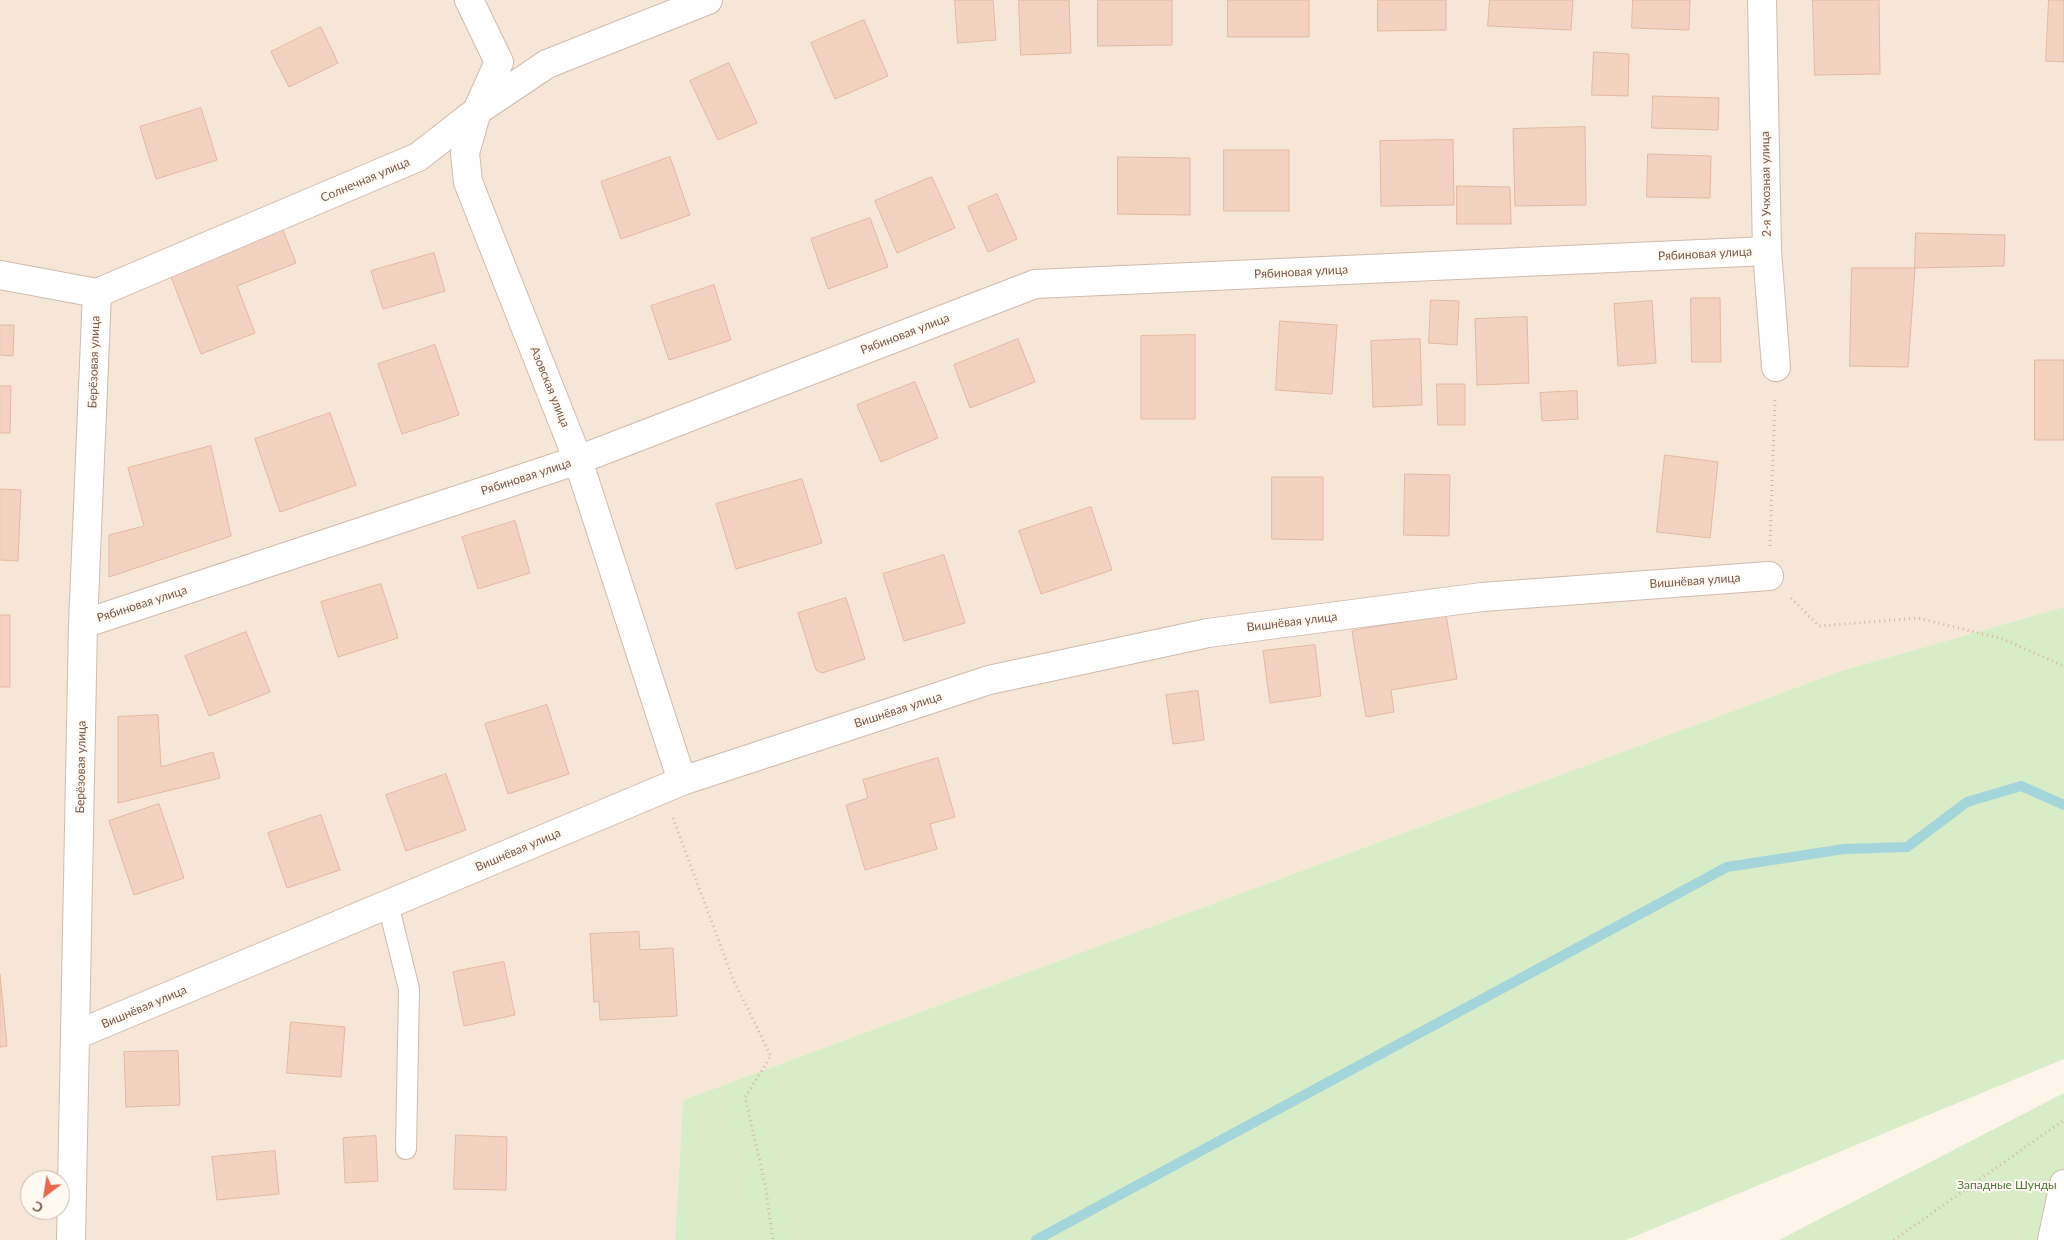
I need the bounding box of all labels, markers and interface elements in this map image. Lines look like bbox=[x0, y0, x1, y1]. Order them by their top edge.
street label: 2-я Учхозная улица bbox=[1758, 131, 1774, 237]
street label: Солнечная улица bbox=[318, 155, 412, 205]
street label: Рябиновая улица bbox=[1658, 244, 1752, 264]
street label: Рябиновая улица bbox=[1254, 262, 1348, 282]
street label: Рябиновая улица bbox=[859, 310, 951, 358]
street label: Берёзовая улица bbox=[85, 315, 103, 409]
street label: Азовская улица bbox=[527, 344, 573, 430]
street label: Рябиновая улица bbox=[479, 456, 573, 498]
street label: Вишнёвая улица bbox=[1649, 571, 1741, 591]
street label: Рябиновая улица bbox=[95, 583, 189, 625]
street label: Вишнёвая улица bbox=[1246, 609, 1338, 635]
street label: Вишнёвая улица bbox=[852, 689, 944, 731]
street label: Берёзовая улица bbox=[73, 721, 89, 813]
street label: Вишнёвая улица bbox=[473, 826, 563, 874]
street label: Вишнёвая улица bbox=[99, 983, 189, 1031]
north arrow bbox=[20, 1170, 70, 1220]
park label: Западные Шунды bbox=[1957, 1178, 2057, 1192]
text: С bbox=[29, 1198, 46, 1217]

